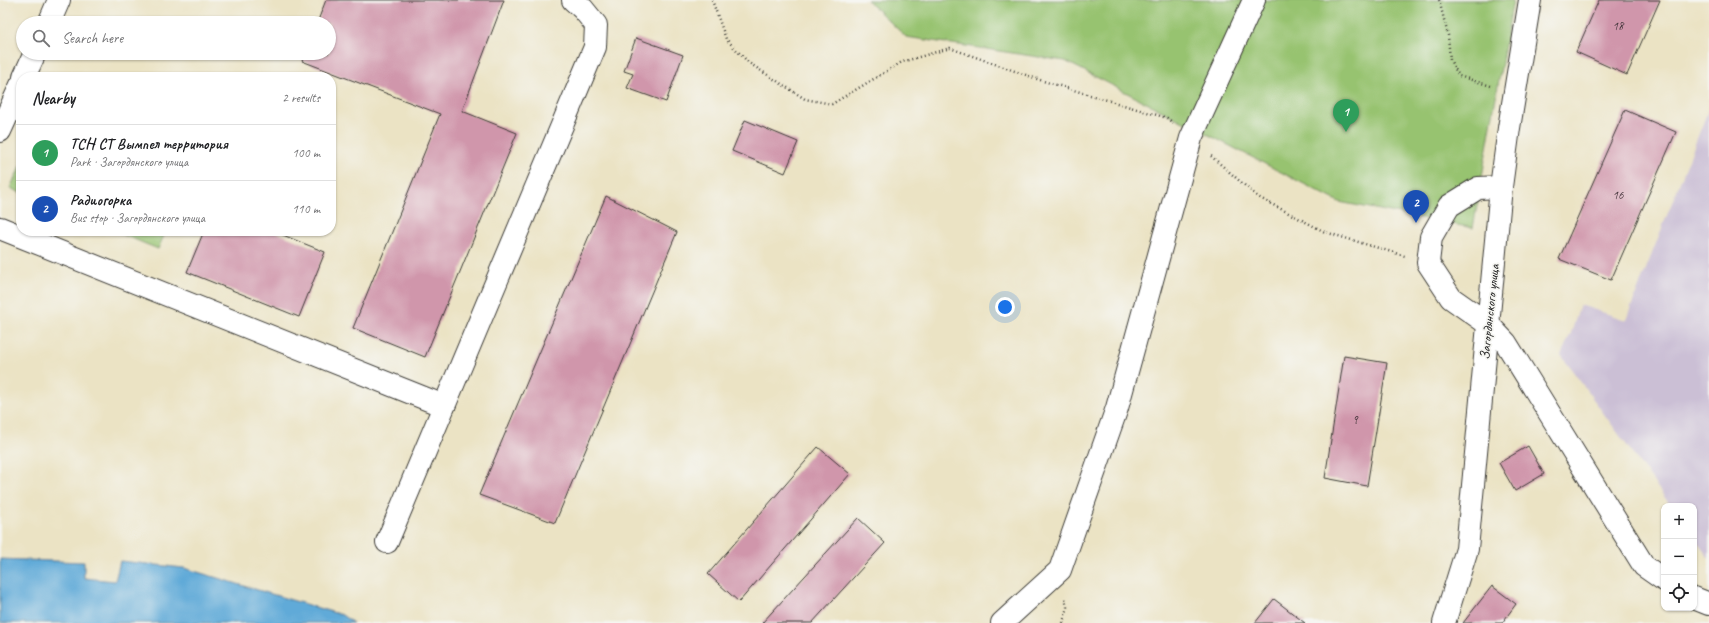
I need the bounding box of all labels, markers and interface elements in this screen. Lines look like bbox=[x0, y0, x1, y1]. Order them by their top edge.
search box bbox=[16, 16, 336, 60]
house number: 18 bbox=[1613, 18, 1625, 34]
icon: search bbox=[30, 27, 52, 49]
text: Search here bbox=[62, 29, 123, 48]
text: Nearby bbox=[32, 88, 75, 109]
text: 2 results bbox=[282, 90, 320, 106]
pin: 1 bbox=[1333, 99, 1359, 132]
text: ТСН СТ Вымпел территория bbox=[70, 135, 228, 154]
text: 1 bbox=[42, 145, 48, 161]
text: 100 m bbox=[292, 145, 320, 161]
text: Park · Загордянского улица bbox=[70, 154, 188, 170]
house number: 16 bbox=[1613, 187, 1624, 203]
pin: 2 bbox=[1403, 190, 1429, 223]
text: Радиогорка bbox=[70, 191, 131, 210]
text: 2 bbox=[42, 201, 48, 217]
text: 110 m bbox=[292, 201, 320, 217]
text: Bus stop · Загордянского улица bbox=[70, 210, 205, 226]
street label: Загордянского улица bbox=[1476, 262, 1503, 360]
your location bbox=[995, 297, 1015, 317]
house number: 9 bbox=[1352, 412, 1359, 428]
map controls bbox=[1661, 503, 1697, 611]
button: + bbox=[1661, 503, 1697, 539]
button: − bbox=[1661, 539, 1697, 575]
button: locate bbox=[1661, 575, 1697, 611]

